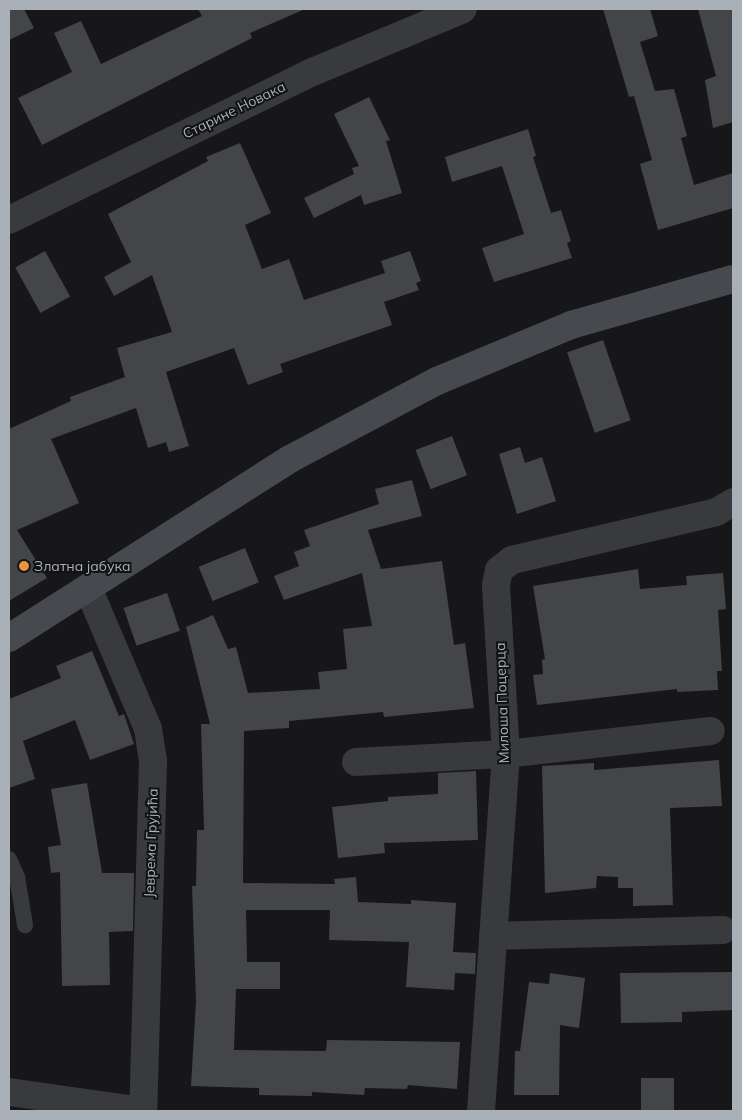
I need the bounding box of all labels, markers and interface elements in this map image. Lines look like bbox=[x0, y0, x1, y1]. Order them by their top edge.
street label: Старине Новака bbox=[180, 78, 288, 142]
place label: Златна јабука bbox=[34, 558, 131, 574]
marker: Златна јабука bbox=[18, 560, 30, 572]
street label: Милоша Поцерца bbox=[491, 642, 513, 764]
street label: Јеврема Грујића bbox=[141, 788, 161, 898]

